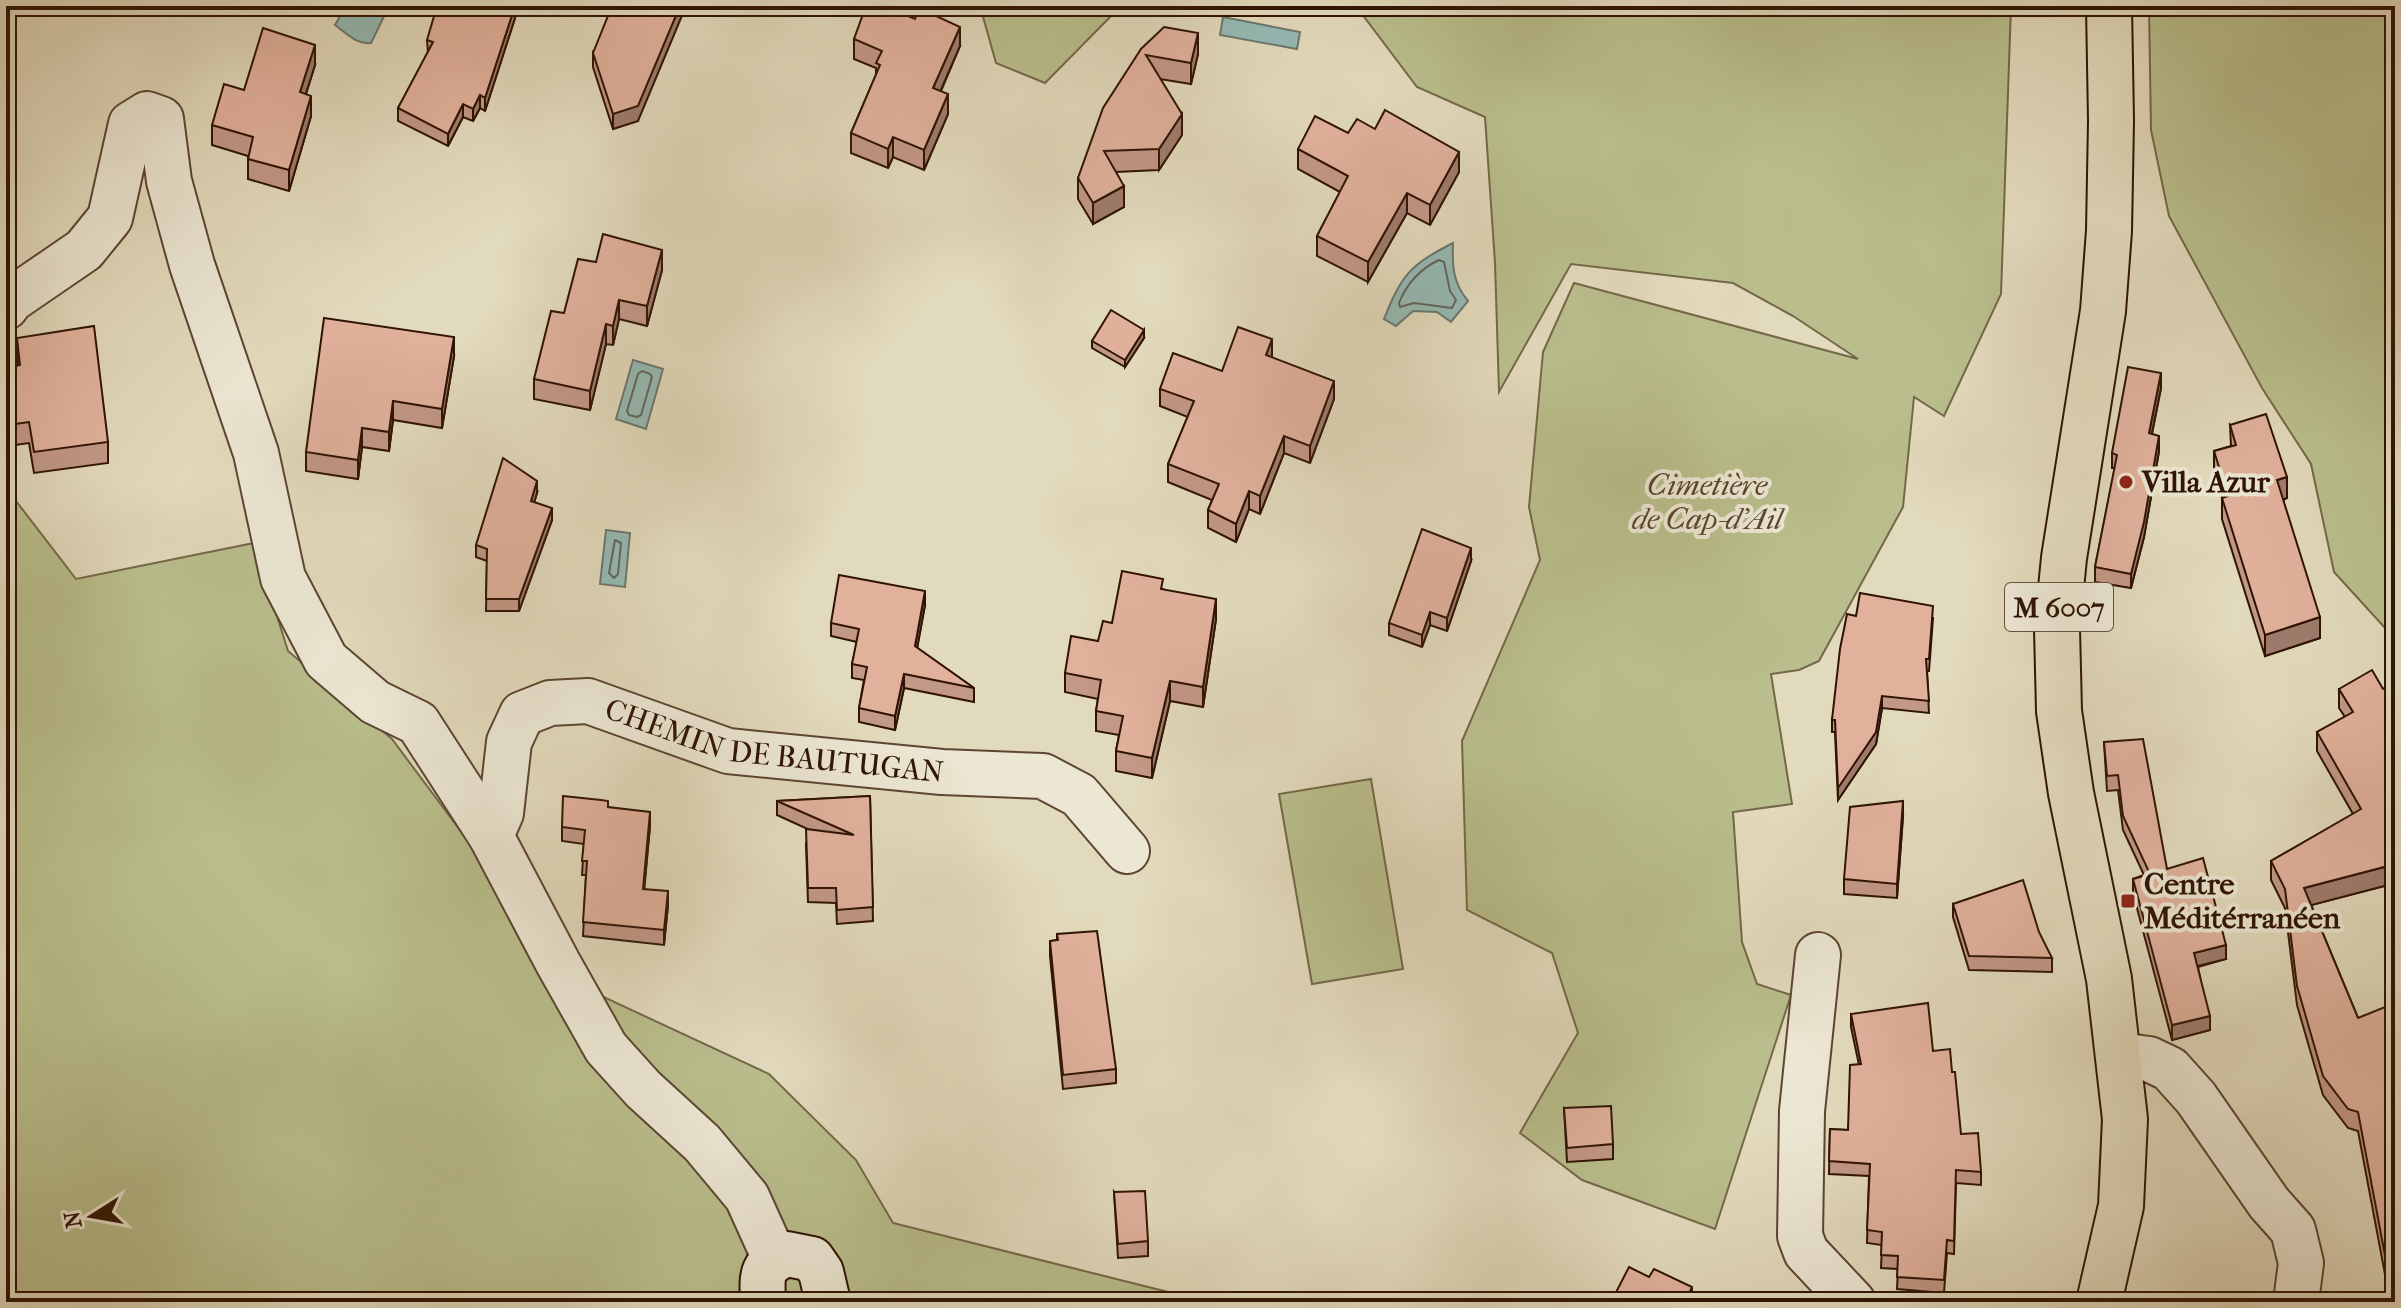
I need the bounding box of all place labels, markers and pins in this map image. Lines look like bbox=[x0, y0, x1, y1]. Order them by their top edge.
place label: Villa Azur bbox=[2141, 465, 2271, 500]
marker: Villa Azur bbox=[2117, 473, 2135, 491]
place label: Centre Méditérranéen bbox=[2144, 867, 2341, 936]
marker: Centre Méditérranéen bbox=[2119, 892, 2137, 910]

